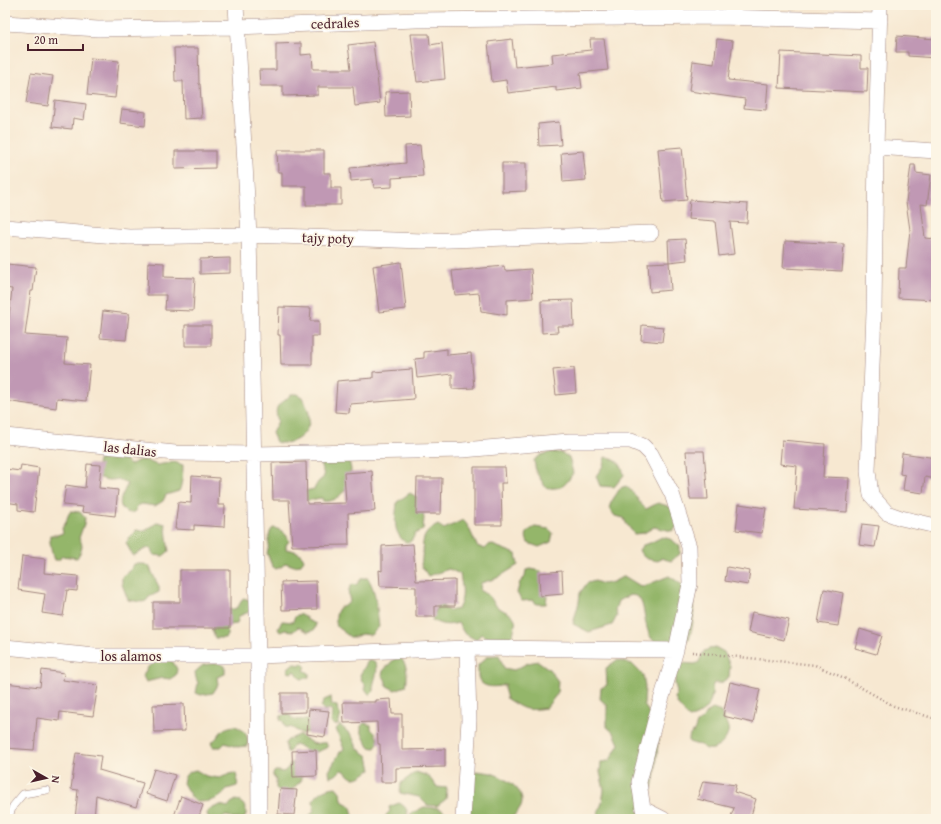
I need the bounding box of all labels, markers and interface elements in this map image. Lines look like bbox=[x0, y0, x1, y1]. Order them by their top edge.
street label: cedrales bbox=[310, 12, 360, 34]
scale bar bbox=[28, 26, 83, 52]
text: 20 m bbox=[34, 31, 58, 48]
street label: tajy poty bbox=[302, 227, 354, 249]
street label: las dalias bbox=[102, 436, 158, 462]
street label: los alamos bbox=[100, 646, 162, 666]
north arrow bbox=[26, 758, 66, 798]
text: N bbox=[47, 775, 64, 785]

